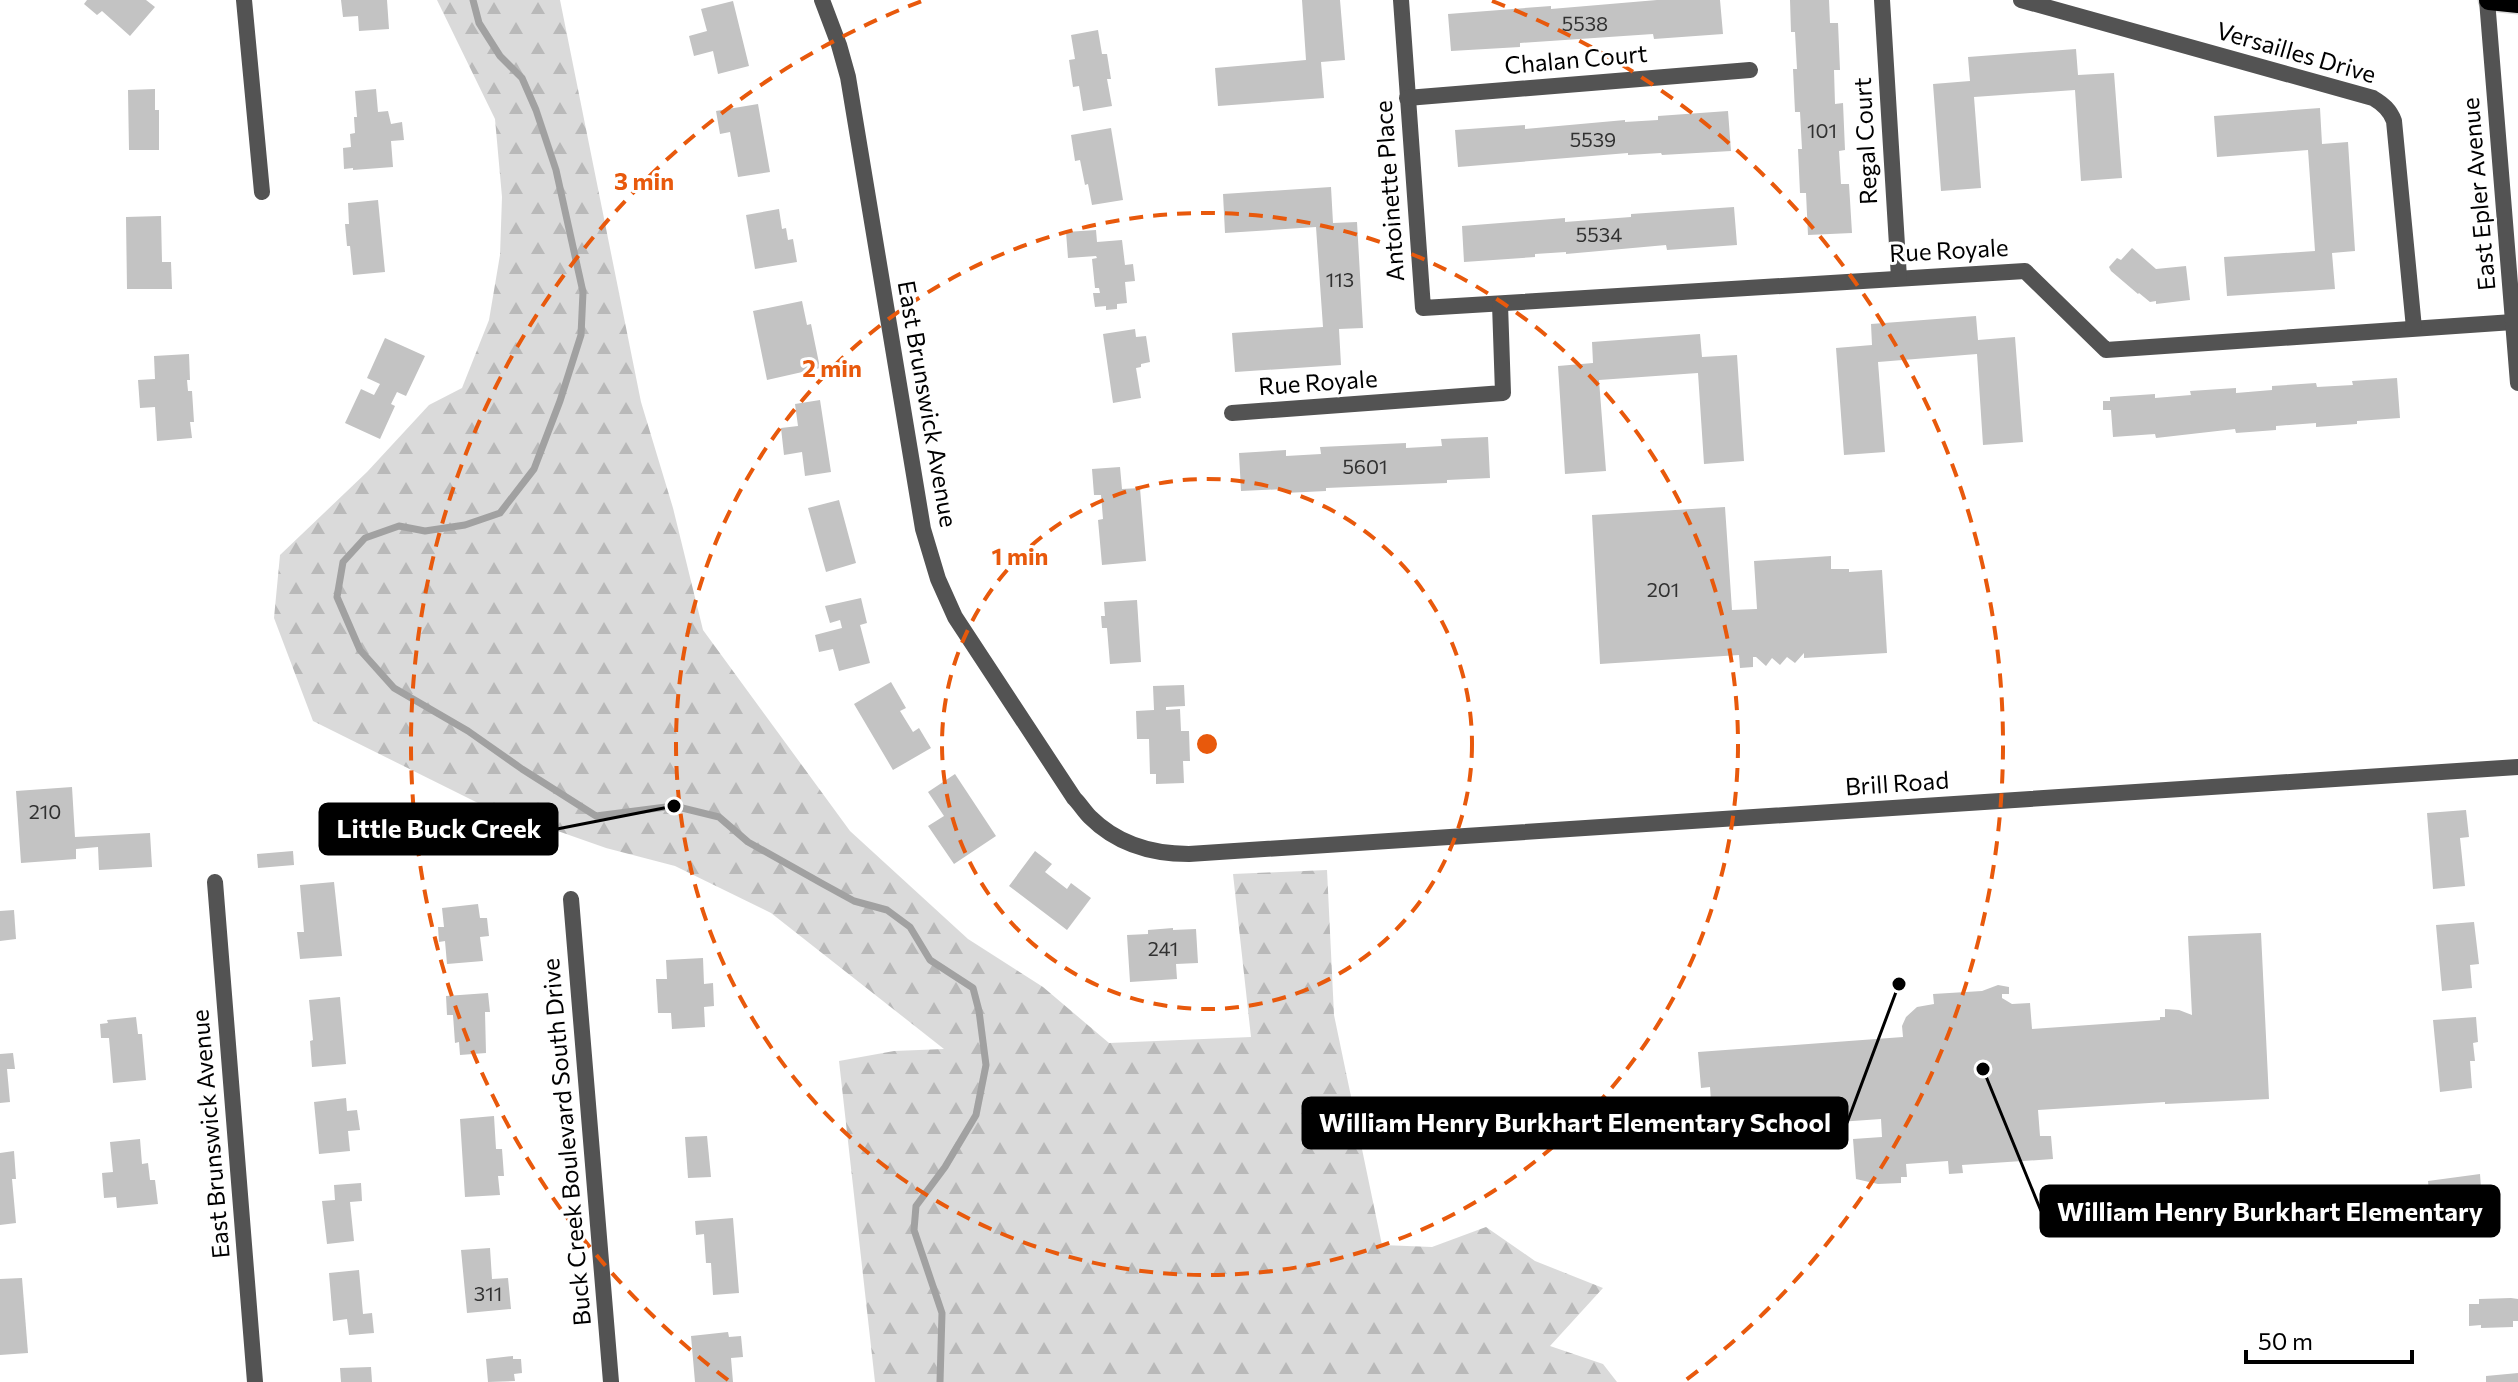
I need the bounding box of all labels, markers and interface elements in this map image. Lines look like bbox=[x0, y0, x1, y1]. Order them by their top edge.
house number: 5538 bbox=[1562, 11, 1608, 35]
street label: Versailles Drive bbox=[2213, 15, 2380, 88]
street label: Chalan Court bbox=[1503, 38, 1649, 79]
street label: Regal Court bbox=[1847, 76, 1882, 206]
street label: East Epler Avenue bbox=[2455, 96, 2500, 292]
street label: Antoinette Place bbox=[1368, 99, 1409, 283]
house number: 101 bbox=[1807, 118, 1837, 142]
house number: 5539 bbox=[1570, 127, 1616, 151]
text: 3 min bbox=[614, 166, 674, 195]
house number: 5534 bbox=[1576, 222, 1622, 246]
street label: Rue Royale bbox=[1889, 232, 2009, 267]
house number: 113 bbox=[1326, 267, 1354, 291]
street label: East Brunswick Avenue bbox=[893, 278, 964, 529]
text: 2 min bbox=[802, 353, 862, 382]
street label: Rue Royale bbox=[1257, 363, 1378, 400]
house number: 5601 bbox=[1342, 454, 1388, 478]
text: 1 min bbox=[992, 541, 1048, 570]
house number: 201 bbox=[1647, 577, 1679, 601]
centre of rings bbox=[1193, 730, 1221, 758]
street label: Brill Road bbox=[1844, 764, 1950, 801]
house number: 210 bbox=[29, 799, 61, 823]
callout: Little Buck Creek bbox=[320, 804, 557, 854]
text: Little Buck Creek bbox=[336, 812, 542, 843]
house number: 241 bbox=[1148, 936, 1178, 960]
street label: Buck Creek Boulevard South Drive bbox=[535, 957, 596, 1327]
street label: East Brunswick Avenue bbox=[184, 1008, 235, 1260]
callout: William Henry Burkhart Elementary School bbox=[1303, 1098, 1847, 1148]
text: William Henry Burkhart Elementary School bbox=[1319, 1106, 1831, 1137]
callout: William Henry Burkhart Elementary bbox=[2041, 1186, 2499, 1236]
text: William Henry Burkhart Elementary bbox=[2057, 1195, 2483, 1226]
house number: 311 bbox=[474, 1281, 502, 1305]
scale bar bbox=[2246, 1314, 2412, 1364]
text: 50 m bbox=[2258, 1326, 2313, 1355]

